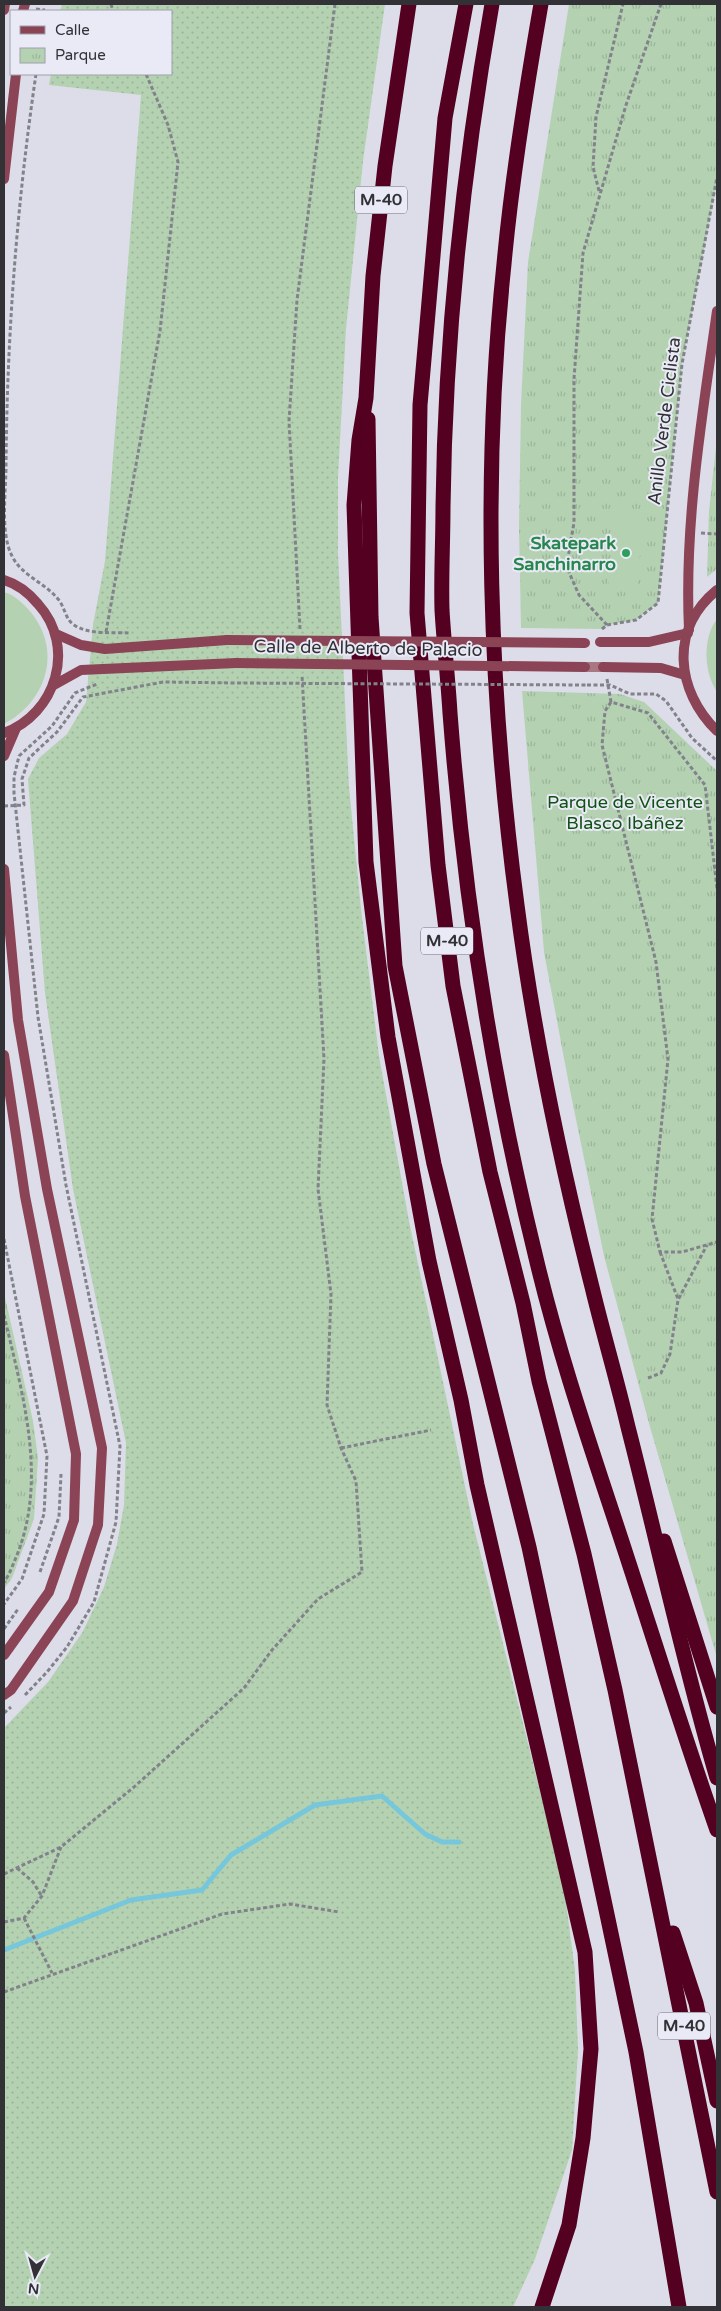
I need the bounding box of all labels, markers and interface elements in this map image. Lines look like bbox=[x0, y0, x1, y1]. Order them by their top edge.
legend bbox=[10, 10, 172, 75]
text: Calle bbox=[55, 21, 90, 39]
text: Parque bbox=[55, 46, 106, 64]
road number: M-40 bbox=[355, 186, 407, 214]
street label: Anillo Verde Ciclista bbox=[643, 336, 685, 506]
place label: Skatepark Sanchinarro bbox=[513, 532, 616, 575]
marker: Skatepark Sanchinarro bbox=[620, 547, 632, 559]
street label: Calle de Alberto de Palacio bbox=[253, 635, 483, 661]
park label: Parque de Vicente Blasco Ibáñez bbox=[547, 791, 703, 834]
road number: M-40 bbox=[421, 928, 473, 954]
road number: M-40 bbox=[658, 2012, 710, 2040]
north arrow bbox=[10, 2251, 60, 2301]
text: N bbox=[27, 2279, 40, 2297]

